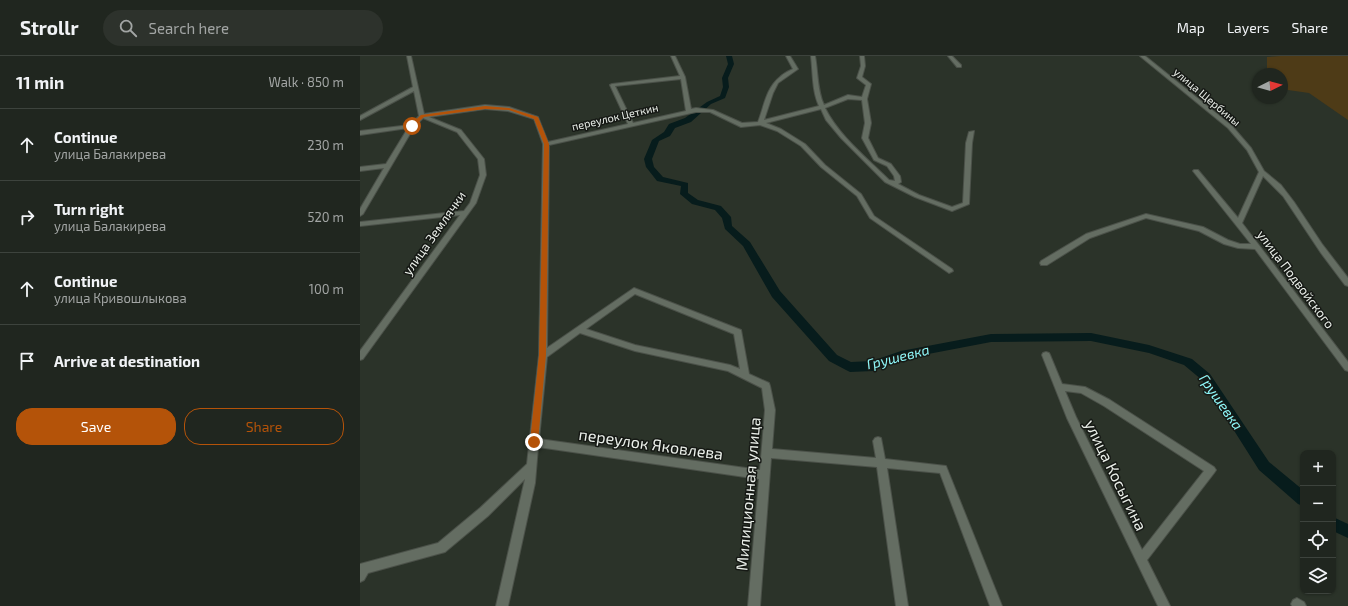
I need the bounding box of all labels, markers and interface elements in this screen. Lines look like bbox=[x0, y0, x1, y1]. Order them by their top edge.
search box bbox=[103, 10, 383, 46]
text: Strollr bbox=[20, 16, 79, 39]
icon: search bbox=[117, 17, 139, 39]
text: Search here bbox=[149, 19, 229, 37]
text: Map bbox=[1177, 19, 1205, 36]
text: Layers bbox=[1227, 19, 1269, 36]
text: Share bbox=[1291, 19, 1328, 36]
street label: улица Щербины bbox=[1171, 65, 1243, 129]
north arrow bbox=[1252, 68, 1288, 104]
text: 11 min bbox=[16, 72, 64, 92]
text: Walk · 850 m bbox=[268, 74, 344, 90]
street label: переулок Цеткин bbox=[570, 100, 660, 134]
route start bbox=[403, 117, 421, 135]
text: Continue bbox=[54, 128, 117, 146]
icon: ahead bbox=[16, 134, 38, 156]
text: 230 m bbox=[307, 137, 344, 153]
text: улица Балакирева bbox=[54, 146, 166, 162]
street label: улица Землячки bbox=[399, 188, 469, 278]
text: Turn right bbox=[54, 200, 124, 218]
icon: right bbox=[16, 206, 38, 228]
text: 520 m bbox=[308, 209, 344, 225]
text: улица Балакирева bbox=[54, 218, 166, 234]
street label: улица Подвойского bbox=[1254, 227, 1338, 331]
text: Continue bbox=[54, 272, 117, 290]
icon: ahead bbox=[16, 278, 38, 300]
text: 100 m bbox=[309, 281, 344, 297]
text: улица Кривошлыкова bbox=[54, 290, 187, 306]
water label: Грушевка bbox=[865, 341, 931, 373]
icon: arrive bbox=[16, 350, 38, 372]
text: Arrive at destination bbox=[54, 352, 200, 370]
water label: Грушевка bbox=[1196, 371, 1247, 433]
button: Save bbox=[16, 408, 176, 445]
button: Share bbox=[184, 408, 344, 445]
street label: Милиционная улица bbox=[731, 416, 765, 572]
street label: улица Косыгина bbox=[1080, 416, 1152, 534]
street label: переулок Яковлева bbox=[577, 424, 725, 464]
route end bbox=[525, 433, 543, 451]
map controls bbox=[1300, 450, 1336, 594]
button: + bbox=[1300, 450, 1336, 486]
button: − bbox=[1300, 486, 1336, 522]
button: locate bbox=[1300, 522, 1336, 558]
button: layers bbox=[1300, 558, 1336, 594]

